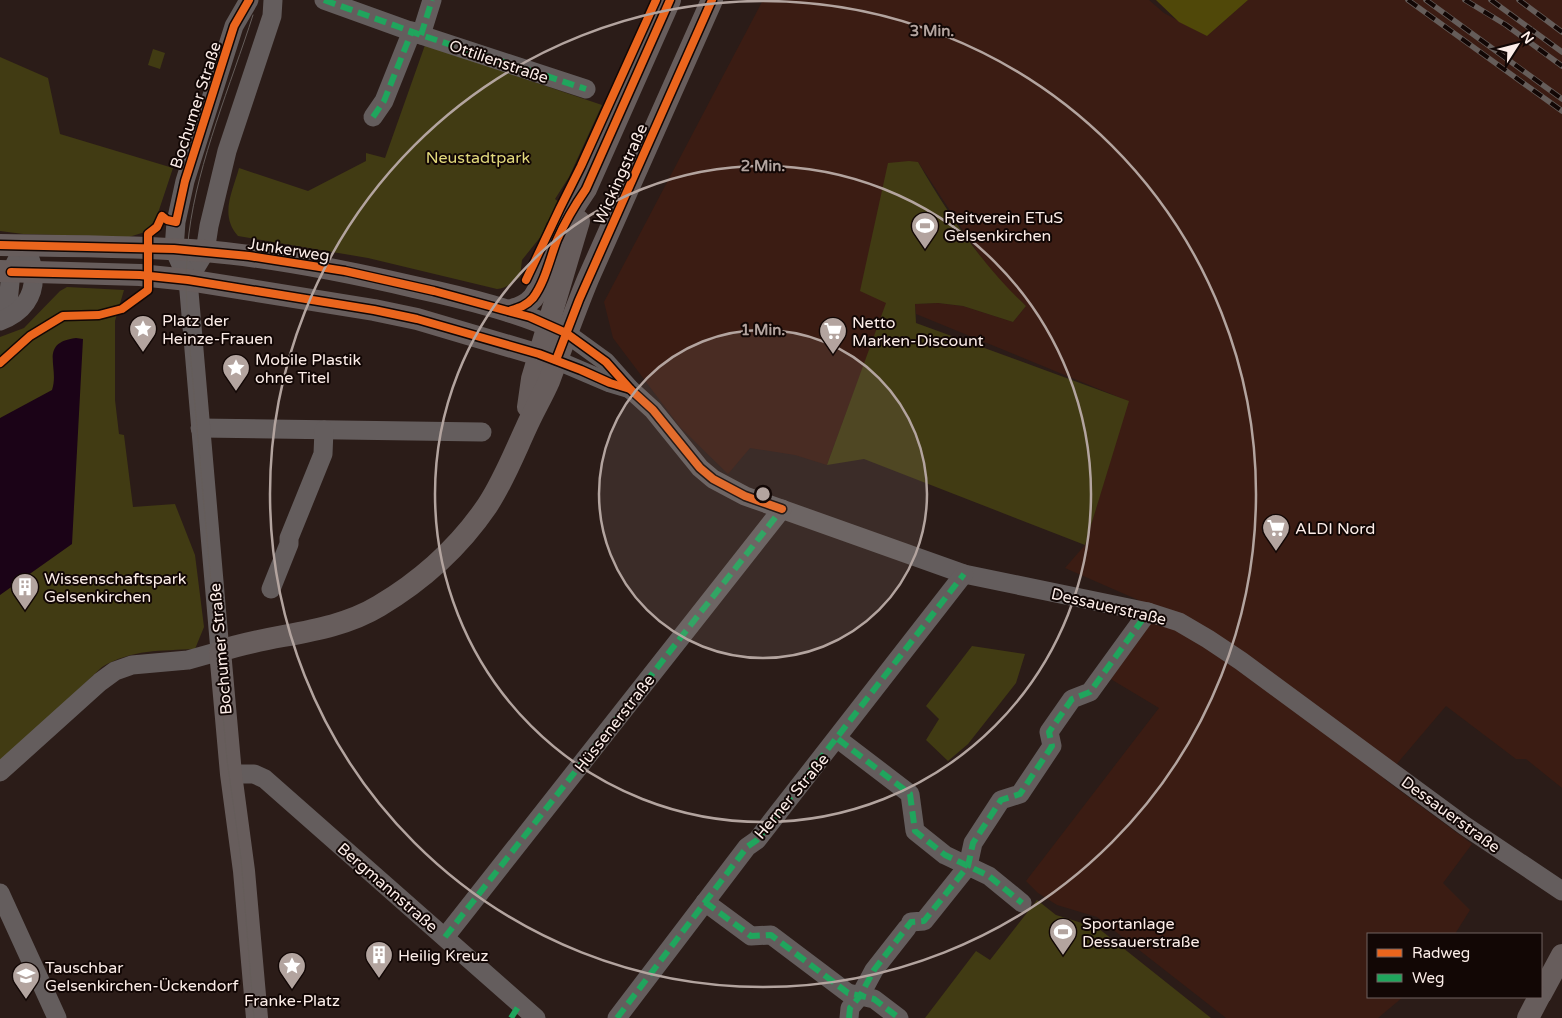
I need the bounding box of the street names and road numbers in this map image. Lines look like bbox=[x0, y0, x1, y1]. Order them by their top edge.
street label: Ottilienstraße bbox=[446, 36, 551, 88]
street label: Bochumer Straße bbox=[166, 39, 226, 171]
street label: Wickingstraße bbox=[590, 121, 652, 228]
street label: Junkerweg bbox=[247, 234, 331, 266]
street label: Bochumer Straße bbox=[205, 582, 237, 716]
street label: Dessauerstraße bbox=[1049, 584, 1168, 630]
street label: Hüssenerstraße bbox=[570, 671, 659, 776]
street label: Herner Straße bbox=[750, 750, 833, 844]
street label: Dessauerstraße bbox=[1397, 772, 1504, 857]
street label: Bergmannstraße bbox=[333, 839, 442, 937]

